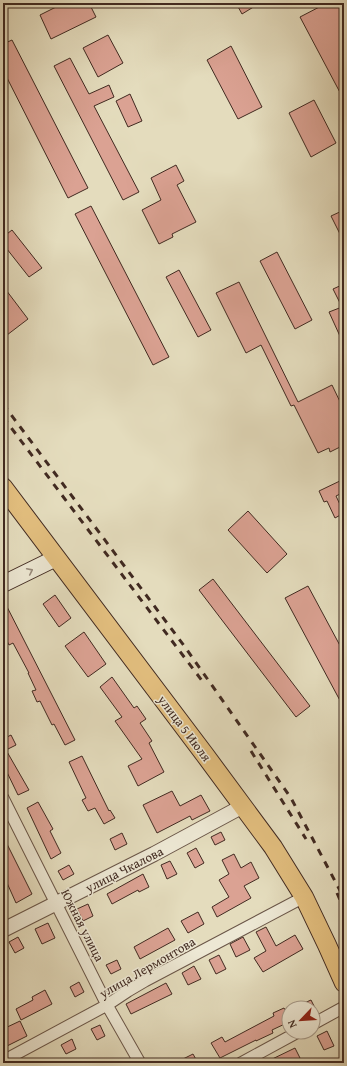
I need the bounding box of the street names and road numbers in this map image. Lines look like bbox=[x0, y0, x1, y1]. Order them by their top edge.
street label: улица 5 Июля bbox=[153, 690, 216, 766]
street label: улица Чкалова bbox=[81, 841, 167, 898]
street label: Южная улица bbox=[56, 886, 109, 965]
street label: улица Лермонтова bbox=[95, 932, 200, 1003]

